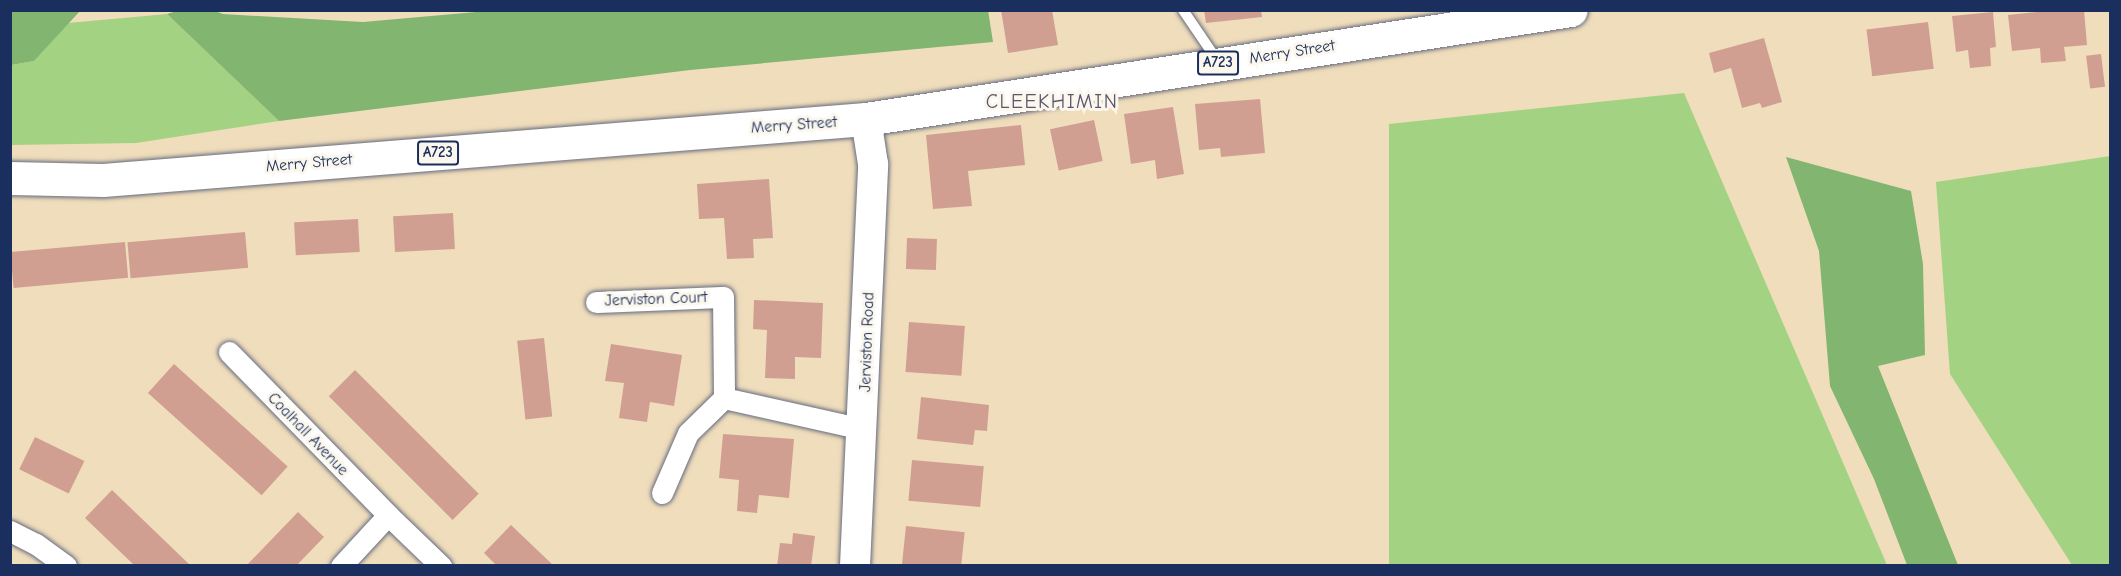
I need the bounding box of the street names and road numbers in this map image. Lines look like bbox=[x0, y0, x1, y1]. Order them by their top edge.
street label: Merry Street bbox=[1248, 36, 1336, 68]
road number: A723 bbox=[1197, 51, 1239, 75]
street label: Merry Street bbox=[750, 112, 838, 138]
road number: A723 bbox=[417, 141, 459, 165]
street label: Merry Street bbox=[265, 150, 353, 176]
street label: Jerviston Court bbox=[604, 288, 708, 310]
street label: Jerviston Road bbox=[856, 292, 878, 392]
street label: Coalhall Avenue bbox=[264, 389, 352, 479]

